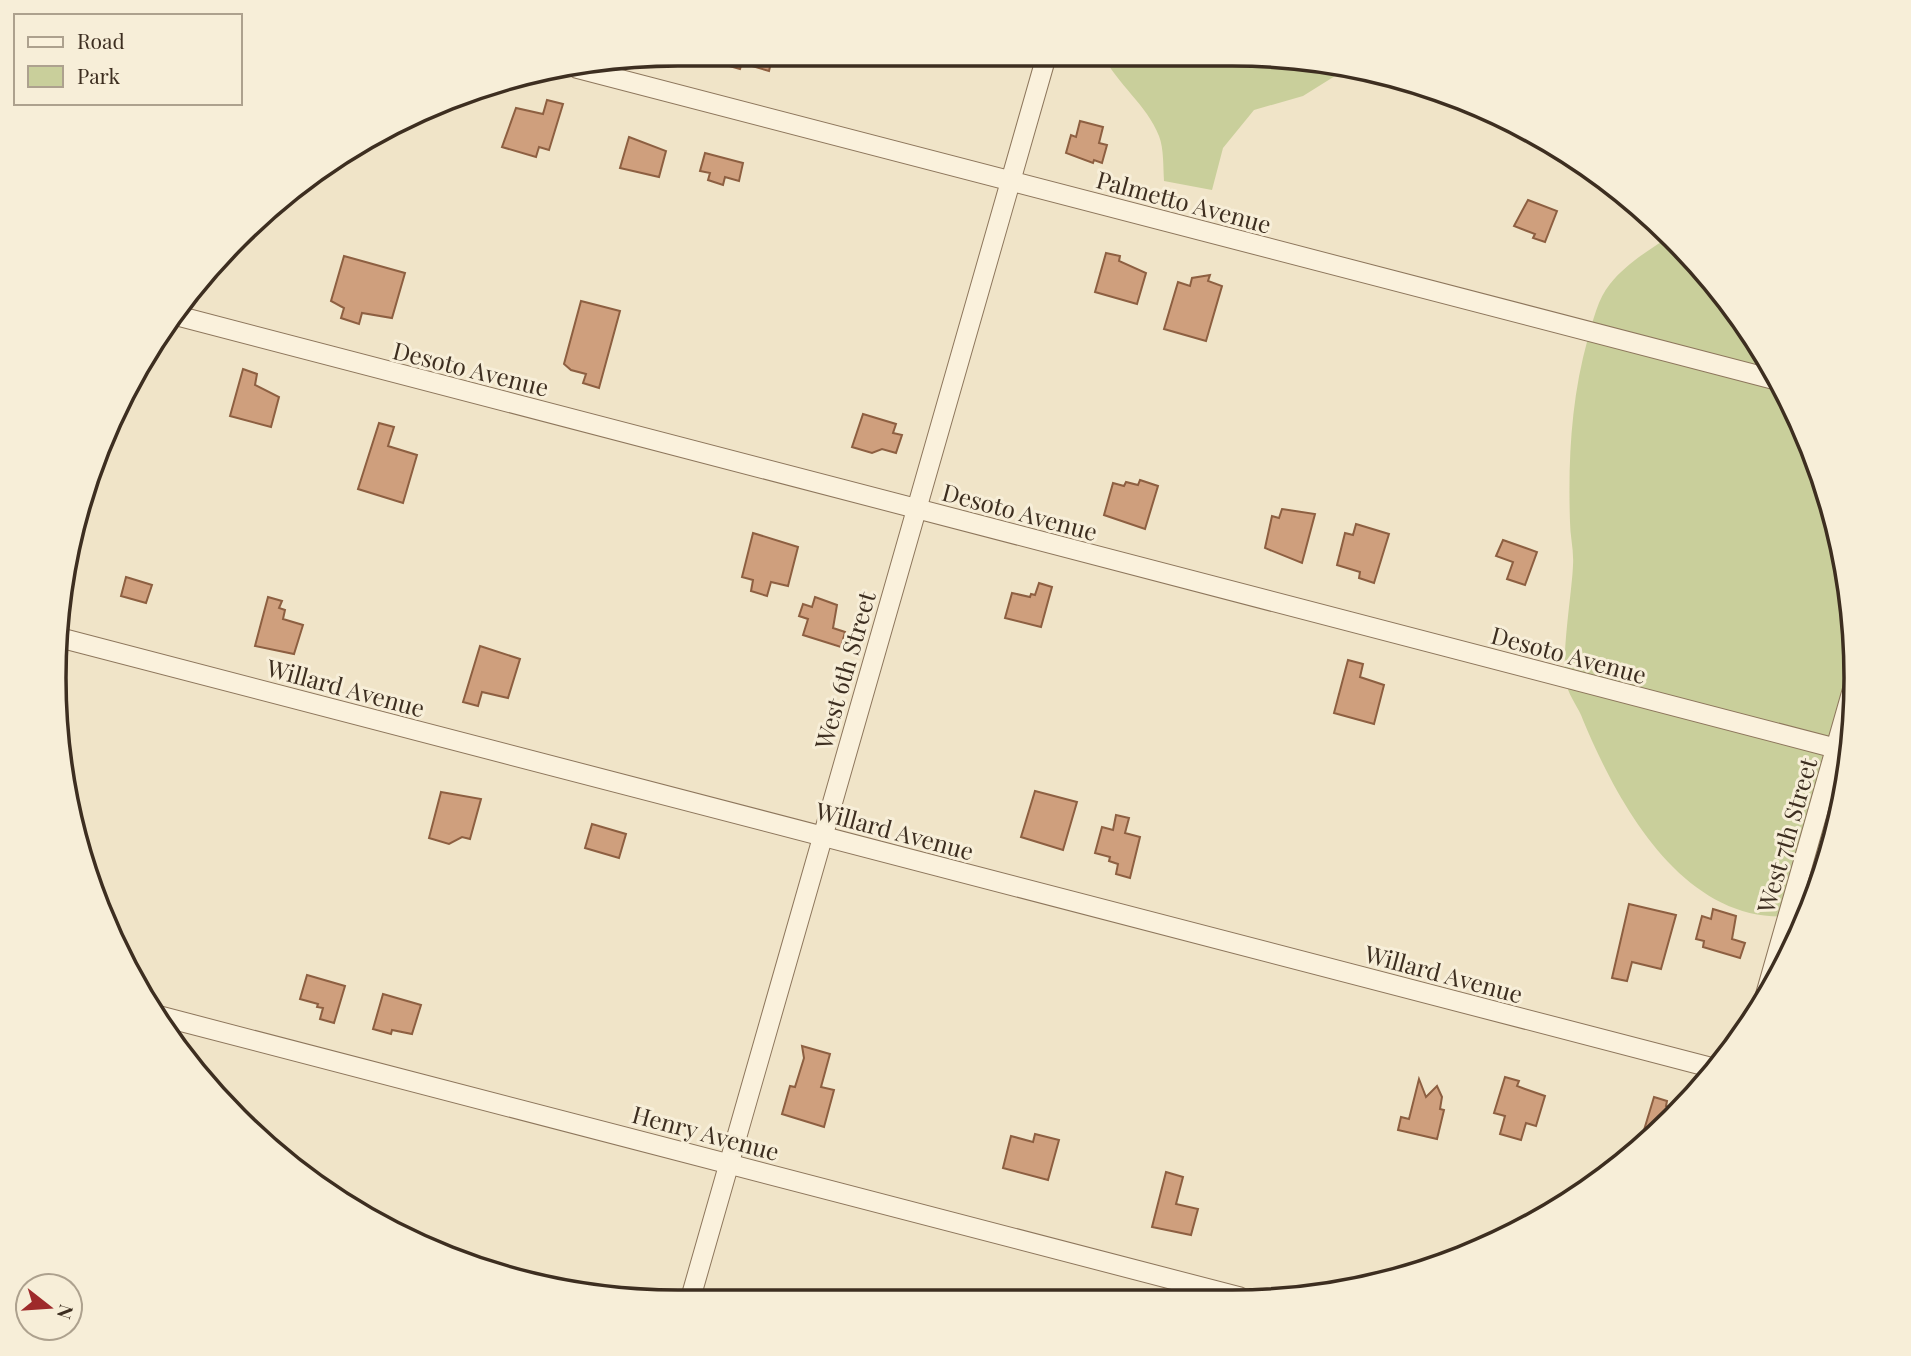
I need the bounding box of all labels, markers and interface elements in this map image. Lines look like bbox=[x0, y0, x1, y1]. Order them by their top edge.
legend bbox=[14, 14, 242, 105]
text: Road bbox=[77, 26, 125, 54]
text: Park bbox=[77, 61, 121, 89]
street label: Palmetto Avenue bbox=[1093, 162, 1275, 240]
street label: Desoto Avenue bbox=[390, 333, 552, 403]
street label: Desoto Avenue bbox=[939, 475, 1101, 547]
street label: West 6th Street bbox=[806, 587, 882, 753]
street label: Desoto Avenue bbox=[1488, 618, 1650, 690]
street label: Willard Avenue bbox=[262, 650, 429, 723]
street label: West 7th Street bbox=[1748, 753, 1824, 917]
street label: Willard Avenue bbox=[811, 793, 978, 866]
street label: Willard Avenue bbox=[1360, 936, 1527, 1009]
street label: Henry Avenue bbox=[629, 1097, 783, 1167]
north arrow bbox=[14, 1272, 84, 1342]
text: N bbox=[52, 1302, 81, 1323]

